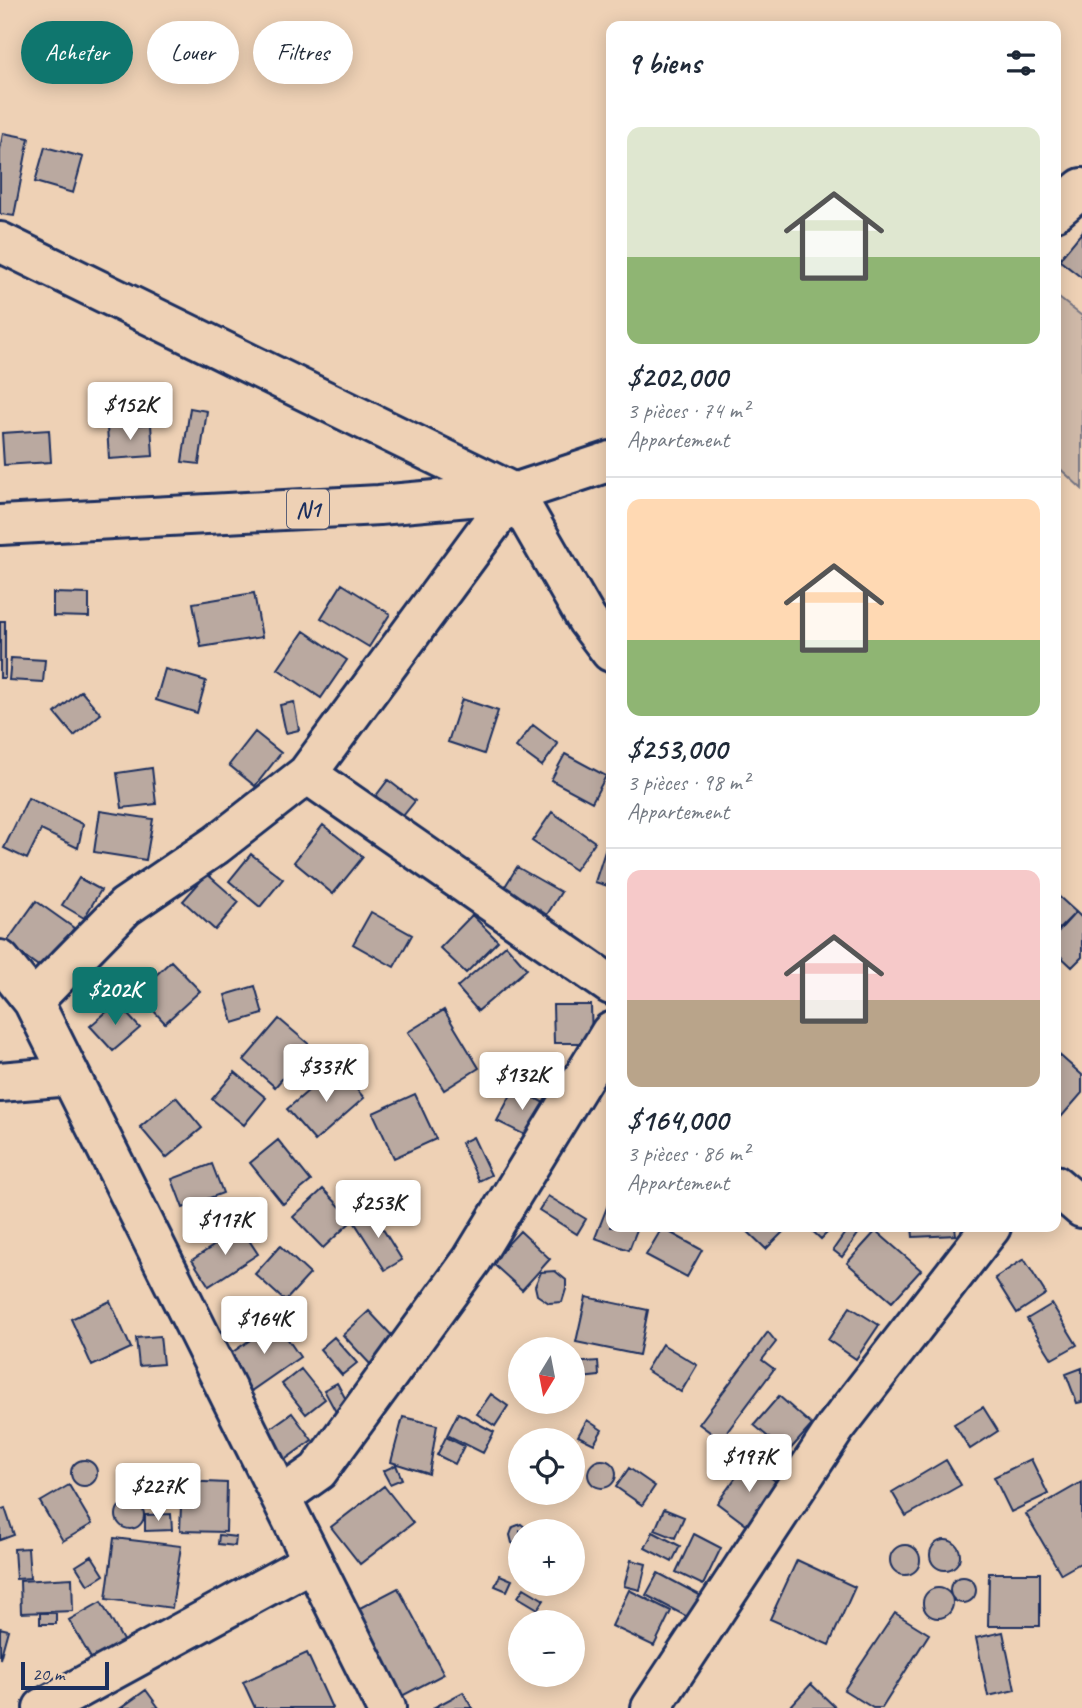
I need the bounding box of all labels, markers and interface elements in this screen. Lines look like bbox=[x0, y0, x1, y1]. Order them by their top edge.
chip: Acheter bbox=[21, 21, 133, 84]
chip: Louer bbox=[147, 21, 239, 84]
chip: Filtres bbox=[253, 21, 353, 84]
text: 9 biens bbox=[627, 44, 701, 82]
icon: filters bbox=[1002, 44, 1040, 82]
icon: home bbox=[771, 173, 897, 299]
text: $202,000 bbox=[627, 358, 727, 396]
pin: $152K bbox=[81, 382, 179, 442]
text: $152K bbox=[104, 390, 156, 419]
text: 3 pièces · 74 m² bbox=[627, 396, 749, 425]
text: Appartement bbox=[627, 425, 729, 454]
road number: N1 bbox=[287, 489, 329, 528]
icon: home bbox=[771, 545, 897, 671]
text: $253,000 bbox=[627, 730, 727, 768]
text: 3 pièces · 98 m² bbox=[627, 768, 749, 797]
text: Appartement bbox=[627, 797, 729, 826]
icon: home bbox=[771, 916, 897, 1042]
pin: $202K bbox=[66, 968, 164, 1027]
text: $202K bbox=[88, 975, 142, 1004]
pin: $337K bbox=[277, 1044, 375, 1104]
text: $337K bbox=[300, 1052, 353, 1081]
pin: $132K bbox=[473, 1052, 571, 1112]
text: $132K bbox=[495, 1060, 549, 1089]
text: $164,000 bbox=[627, 1101, 728, 1139]
text: 3 pièces · 86 m² bbox=[627, 1139, 749, 1168]
text: Appartement bbox=[627, 1168, 729, 1197]
pin: $253K bbox=[329, 1180, 427, 1240]
text: $253K bbox=[352, 1188, 404, 1217]
pin: $117K bbox=[176, 1198, 274, 1257]
text: $117K bbox=[199, 1205, 252, 1234]
pin: $164K bbox=[215, 1296, 313, 1356]
text: $164K bbox=[237, 1304, 291, 1333]
north arrow bbox=[508, 1337, 584, 1414]
map controls bbox=[508, 1337, 585, 1687]
button: locate bbox=[508, 1428, 585, 1505]
pin: $197K bbox=[700, 1434, 798, 1494]
text: $197K bbox=[723, 1442, 775, 1471]
pin: $227K bbox=[109, 1464, 207, 1523]
text: $227K bbox=[132, 1471, 185, 1500]
button: + bbox=[508, 1519, 585, 1596]
button: − bbox=[508, 1610, 585, 1687]
scale bar bbox=[21, 1659, 108, 1691]
text: 20 m bbox=[32, 1662, 64, 1686]

